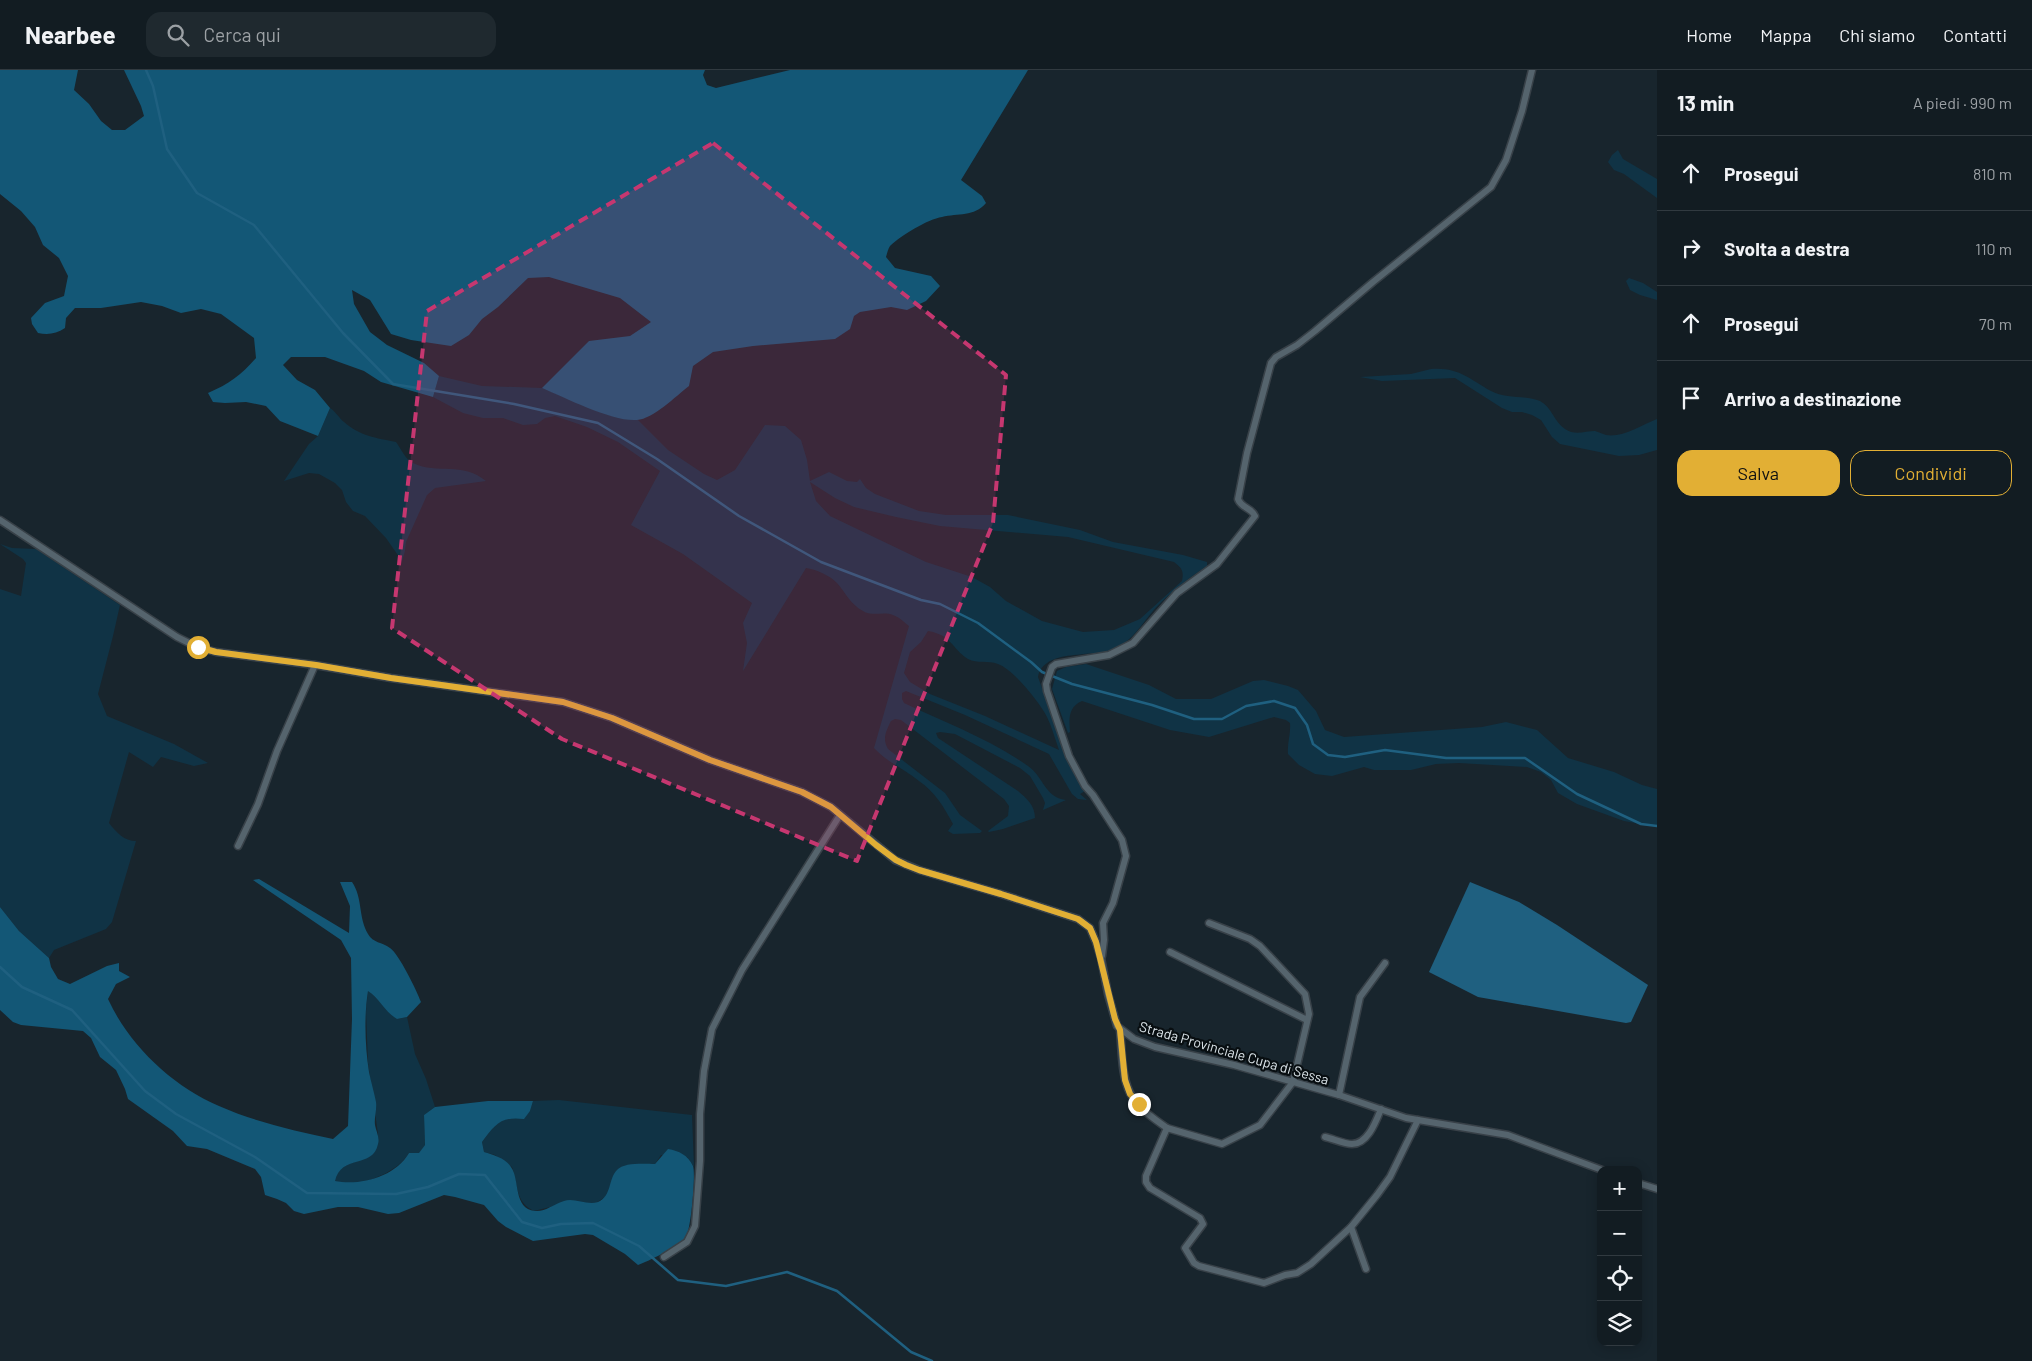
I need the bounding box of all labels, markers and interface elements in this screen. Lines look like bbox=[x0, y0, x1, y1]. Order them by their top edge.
search box bbox=[146, 12, 496, 57]
text: Nearbee bbox=[25, 20, 116, 49]
icon: search bbox=[164, 21, 192, 49]
text: Cerca qui bbox=[204, 23, 281, 46]
text: Home bbox=[1686, 24, 1732, 46]
text: Mappa bbox=[1760, 24, 1811, 46]
text: Chi siamo bbox=[1839, 24, 1915, 46]
text: Contatti bbox=[1943, 24, 2007, 46]
text: 13 min bbox=[1677, 90, 1734, 115]
text: A piedi · 990 m bbox=[1913, 93, 2012, 112]
icon: ahead bbox=[1677, 159, 1705, 187]
text: Prosegui bbox=[1724, 162, 1799, 185]
text: 810 m bbox=[1973, 164, 2012, 183]
icon: right bbox=[1677, 234, 1705, 262]
text: Svolta a destra bbox=[1724, 237, 1850, 260]
text: 110 m bbox=[1975, 239, 2012, 258]
icon: ahead bbox=[1677, 309, 1705, 337]
text: Prosegui bbox=[1724, 312, 1799, 335]
text: 70 m bbox=[1979, 314, 2012, 333]
icon: arrive bbox=[1677, 384, 1705, 412]
text: Arrivo a destinazione bbox=[1724, 387, 1902, 410]
button: Salva bbox=[1677, 450, 1840, 496]
button: Condividi bbox=[1850, 450, 2012, 496]
route start bbox=[187, 636, 210, 659]
street label: Strada Provinciale Cupa di Sessa bbox=[1137, 1017, 1331, 1088]
route end bbox=[1128, 1093, 1151, 1116]
map controls bbox=[1597, 1166, 1642, 1346]
button: + bbox=[1597, 1166, 1642, 1211]
button: − bbox=[1597, 1211, 1642, 1256]
button: locate bbox=[1597, 1256, 1642, 1301]
button: layers bbox=[1597, 1301, 1642, 1346]

